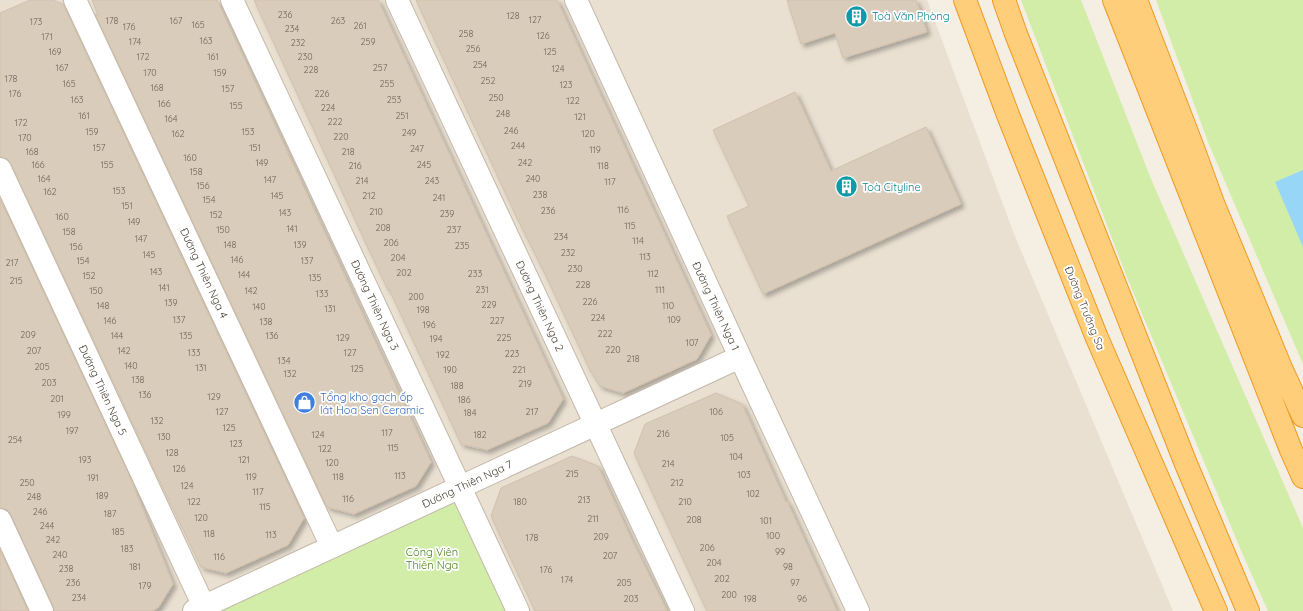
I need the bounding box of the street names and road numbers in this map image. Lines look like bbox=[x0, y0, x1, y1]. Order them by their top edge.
street label: Đường Thiên Nga 4 bbox=[177, 226, 231, 321]
street label: Đường Thiên Nga 3 bbox=[348, 258, 402, 353]
street label: Đường Thiên Nga 2 bbox=[513, 258, 567, 354]
street label: Đường Thiên Nga 1 bbox=[689, 259, 743, 353]
street label: Đường Trường Sa bbox=[1062, 264, 1108, 352]
street label: Đường Thiên Nga 5 bbox=[76, 342, 130, 438]
street label: Đường Thiên Nga 7 bbox=[420, 457, 515, 511]

